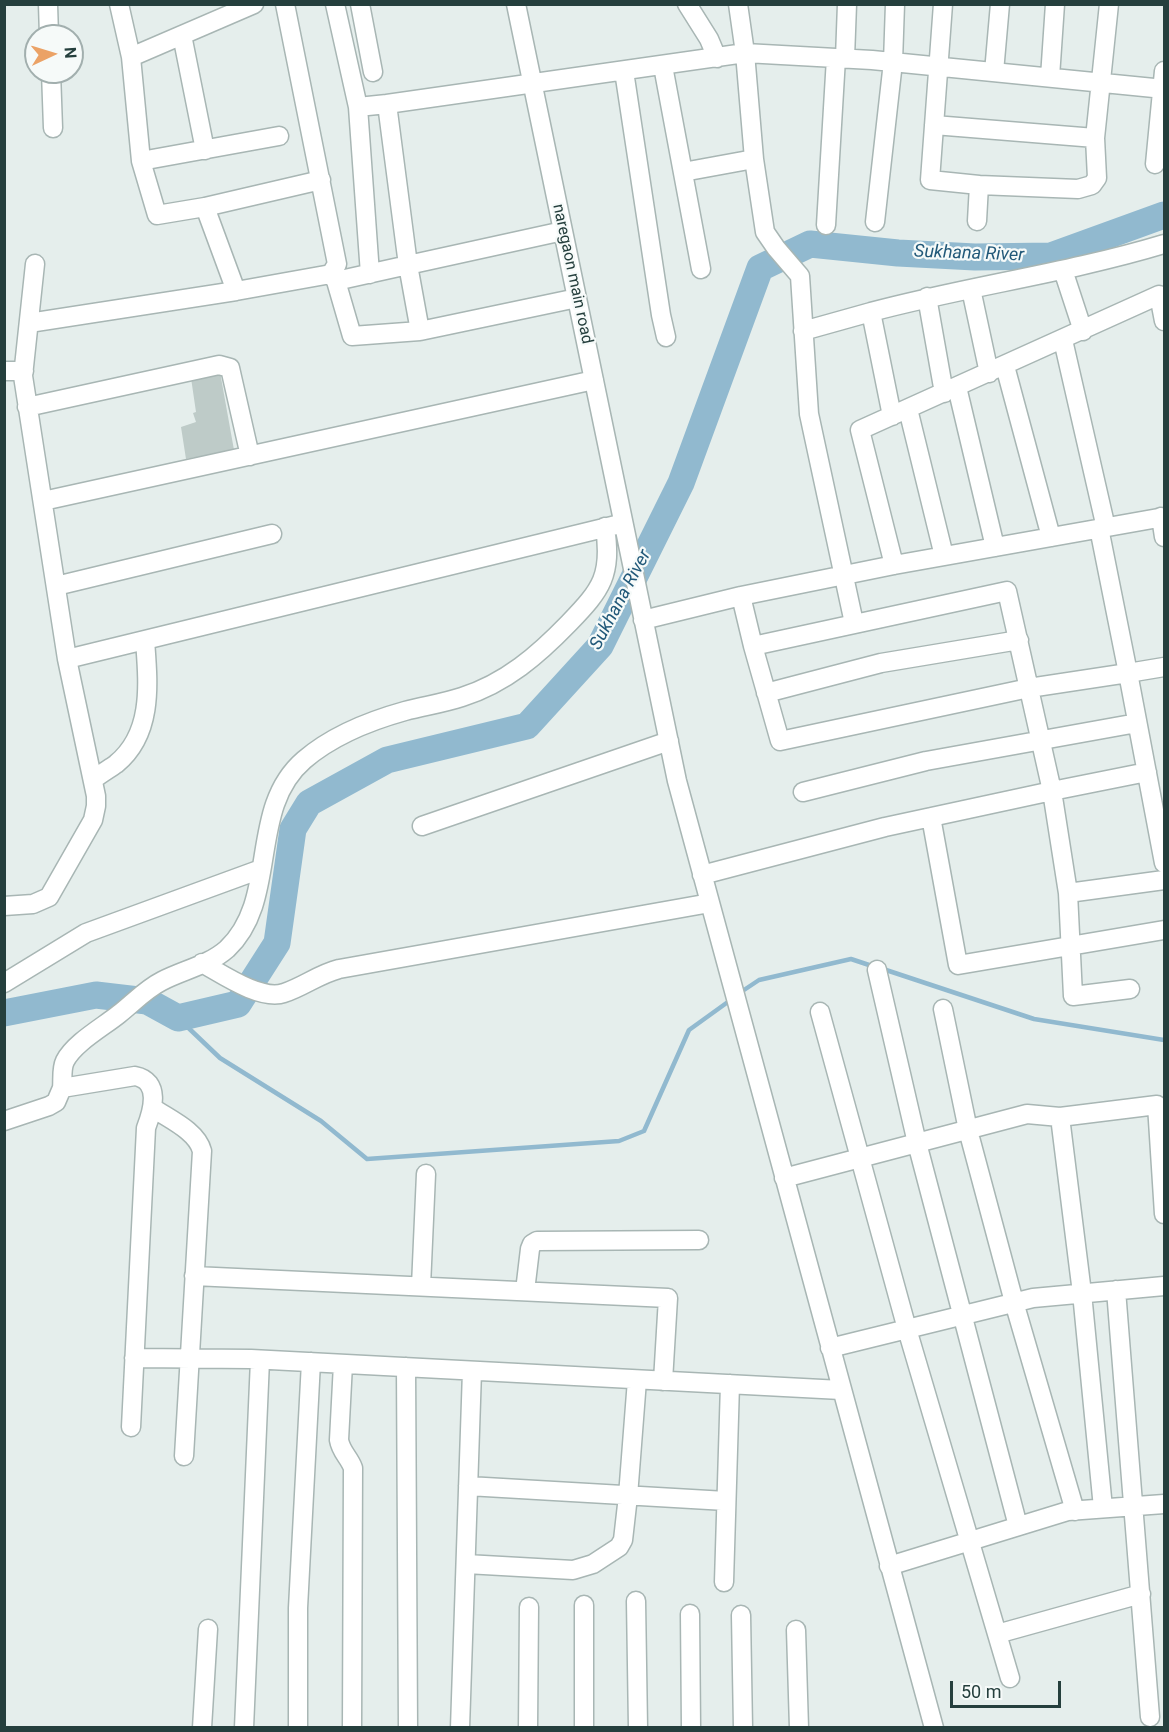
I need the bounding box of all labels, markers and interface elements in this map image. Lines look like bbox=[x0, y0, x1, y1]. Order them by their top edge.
north arrow bbox=[24, 24, 84, 84]
text: N bbox=[61, 47, 80, 59]
street label: naregaon main road bbox=[548, 202, 596, 346]
water label: Sukhana River bbox=[914, 241, 1024, 267]
water label: Sukhana River bbox=[586, 546, 656, 654]
scale bar bbox=[953, 1669, 1064, 1707]
text: 50 m bbox=[961, 1681, 1001, 1702]

